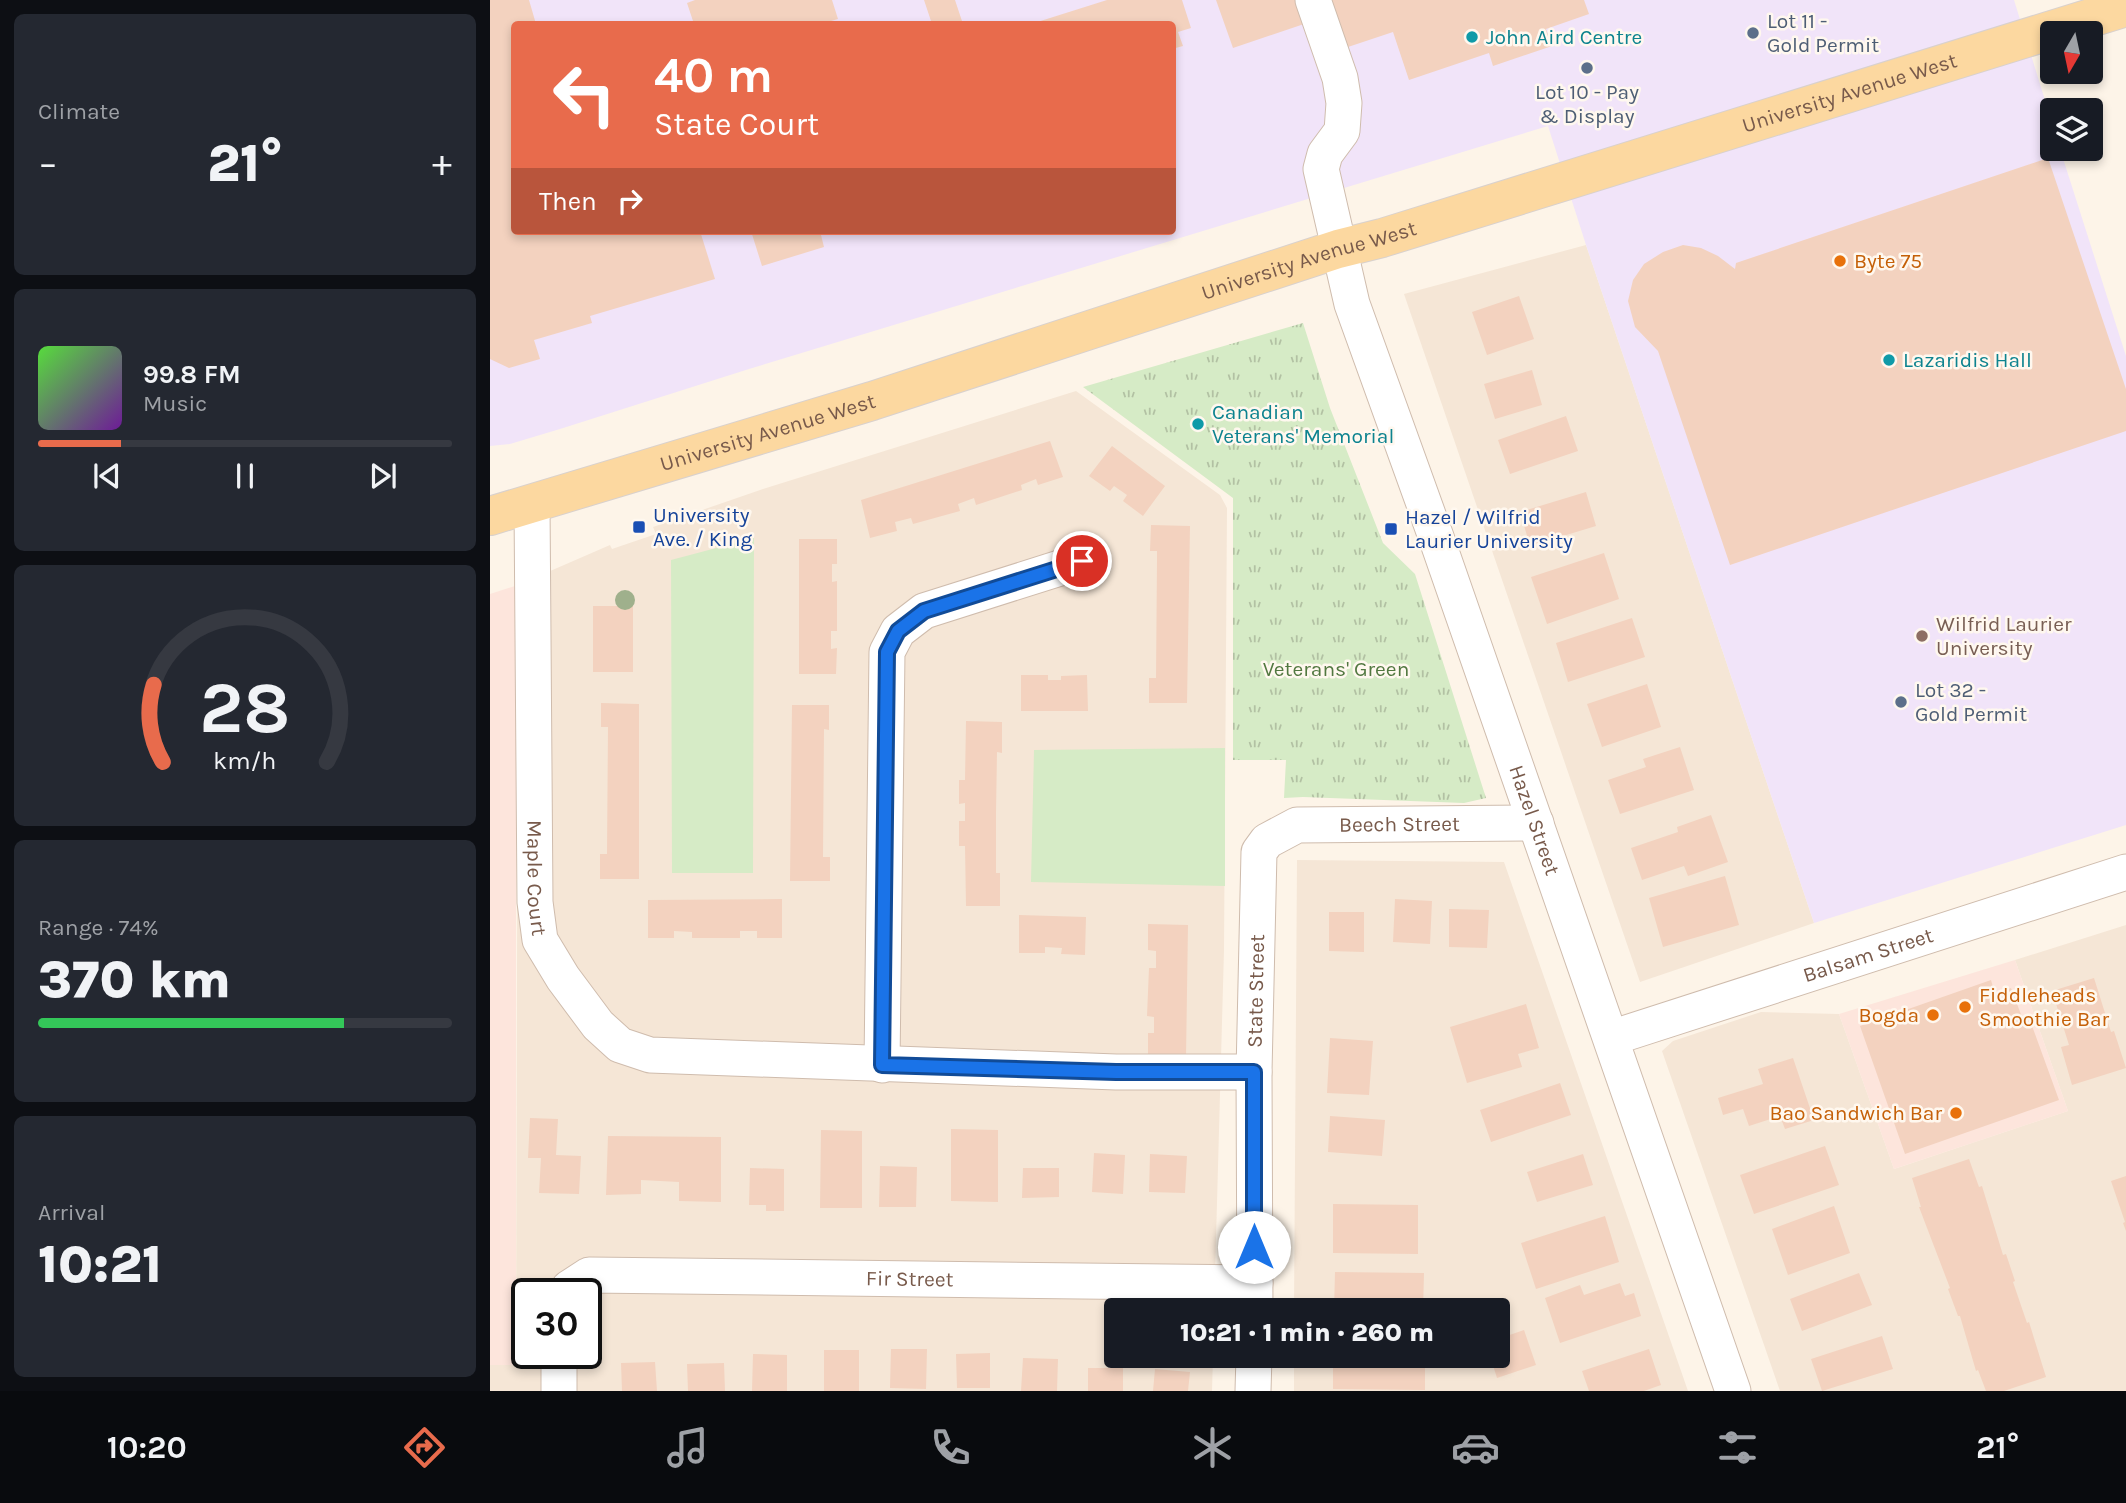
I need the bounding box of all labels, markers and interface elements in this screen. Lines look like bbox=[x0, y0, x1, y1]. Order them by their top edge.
place label: Lot 11 - Gold Permit bbox=[1767, 9, 1879, 57]
north arrow bbox=[2040, 21, 2104, 84]
map controls bbox=[2040, 21, 2103, 161]
place label: John Aird Centre bbox=[1486, 25, 1642, 49]
marker: Lot 11 - Gold Permit bbox=[1745, 25, 1761, 41]
marker: John Aird Centre bbox=[1464, 29, 1480, 45]
text: 40 m bbox=[654, 47, 773, 104]
street label: University Avenue West bbox=[1739, 48, 1960, 137]
icon: left bbox=[539, 49, 630, 140]
marker: Lot 10 - Pay & Display bbox=[1579, 60, 1595, 76]
place label: Lot 10 - Pay & Display bbox=[1535, 80, 1639, 128]
text: Climate bbox=[38, 98, 120, 125]
button: layers bbox=[2040, 98, 2103, 161]
text: State Court bbox=[654, 106, 819, 143]
text: 21° bbox=[207, 133, 283, 194]
text: − bbox=[38, 141, 58, 186]
text: + bbox=[432, 141, 452, 186]
icon: right bbox=[611, 182, 649, 220]
text: Then bbox=[539, 186, 597, 217]
street label: University Avenue West bbox=[1198, 216, 1419, 305]
place label: Byte 75 bbox=[1854, 249, 1922, 273]
marker: Byte 75 bbox=[1832, 253, 1848, 269]
place label: Lazaridis Hall bbox=[1903, 348, 2032, 372]
marker: Lazaridis Hall bbox=[1881, 352, 1897, 368]
text: 99.8 FM bbox=[143, 359, 241, 390]
street label: University Avenue West bbox=[657, 389, 878, 476]
text: Music bbox=[143, 390, 207, 417]
place label: Canadian Veterans' Memorial bbox=[1212, 400, 1394, 448]
marker: Canadian Veterans' Memorial bbox=[1190, 416, 1206, 432]
icon: previous bbox=[88, 457, 126, 495]
icon: pause bbox=[226, 457, 264, 495]
icon: next bbox=[364, 457, 402, 495]
place label: University Ave. / King bbox=[653, 503, 752, 551]
place label: Hazel / Wilfrid Laurier University bbox=[1405, 505, 1573, 553]
marker: University Ave. / King bbox=[631, 519, 647, 535]
marker: Hazel / Wilfrid Laurier University bbox=[1383, 521, 1399, 537]
pin bbox=[1052, 531, 1112, 591]
icon: arrive bbox=[1063, 542, 1101, 580]
place label: Wilfrid Laurier University bbox=[1936, 612, 2072, 660]
marker: Wilfrid Laurier University bbox=[1914, 628, 1930, 644]
park label: Veterans' Green bbox=[1263, 657, 1409, 681]
text: 28 bbox=[199, 665, 291, 750]
place label: Lot 32 - Gold Permit bbox=[1915, 678, 2027, 726]
marker: Lot 32 - Gold Permit bbox=[1893, 694, 1909, 710]
text: km/h bbox=[213, 745, 277, 774]
street label: Hazel Street bbox=[1504, 762, 1565, 878]
street label: Beech Street bbox=[1339, 812, 1460, 837]
street label: Maple Court bbox=[522, 820, 551, 937]
text: Range · 74% bbox=[38, 914, 159, 941]
street label: Balsam Street bbox=[1800, 923, 1936, 987]
street label: State Street bbox=[1243, 934, 1269, 1048]
text: 370 km bbox=[38, 949, 231, 1010]
place label: Fiddleheads Smoothie Bar bbox=[1979, 983, 2110, 1031]
marker: Fiddleheads Smoothie Bar bbox=[1957, 999, 1973, 1015]
place label: Bogda bbox=[1859, 1003, 1919, 1027]
marker: Bogda bbox=[1925, 1007, 1941, 1023]
place label: Bao Sandwich Bar bbox=[1769, 1101, 1942, 1125]
marker: Bao Sandwich Bar bbox=[1948, 1105, 1964, 1121]
text: Arrival bbox=[38, 1199, 105, 1226]
position arrow bbox=[1217, 1210, 1291, 1284]
text: 10:21 bbox=[38, 1234, 162, 1295]
street label: Fir Street bbox=[866, 1266, 954, 1291]
speed limit sign: 30 bbox=[511, 1278, 602, 1369]
text: 10:21 · 1 min · 260 m bbox=[1180, 1317, 1434, 1348]
icon: directions bbox=[400, 1423, 449, 1472]
icon: music bbox=[663, 1423, 712, 1472]
icon: phone bbox=[926, 1423, 975, 1472]
icon: climate bbox=[1188, 1423, 1237, 1472]
icon: car bbox=[1451, 1423, 1500, 1472]
icon: filters bbox=[1713, 1423, 1762, 1472]
text: 10:20 bbox=[107, 1429, 187, 1466]
text: 21° bbox=[1976, 1429, 2019, 1466]

